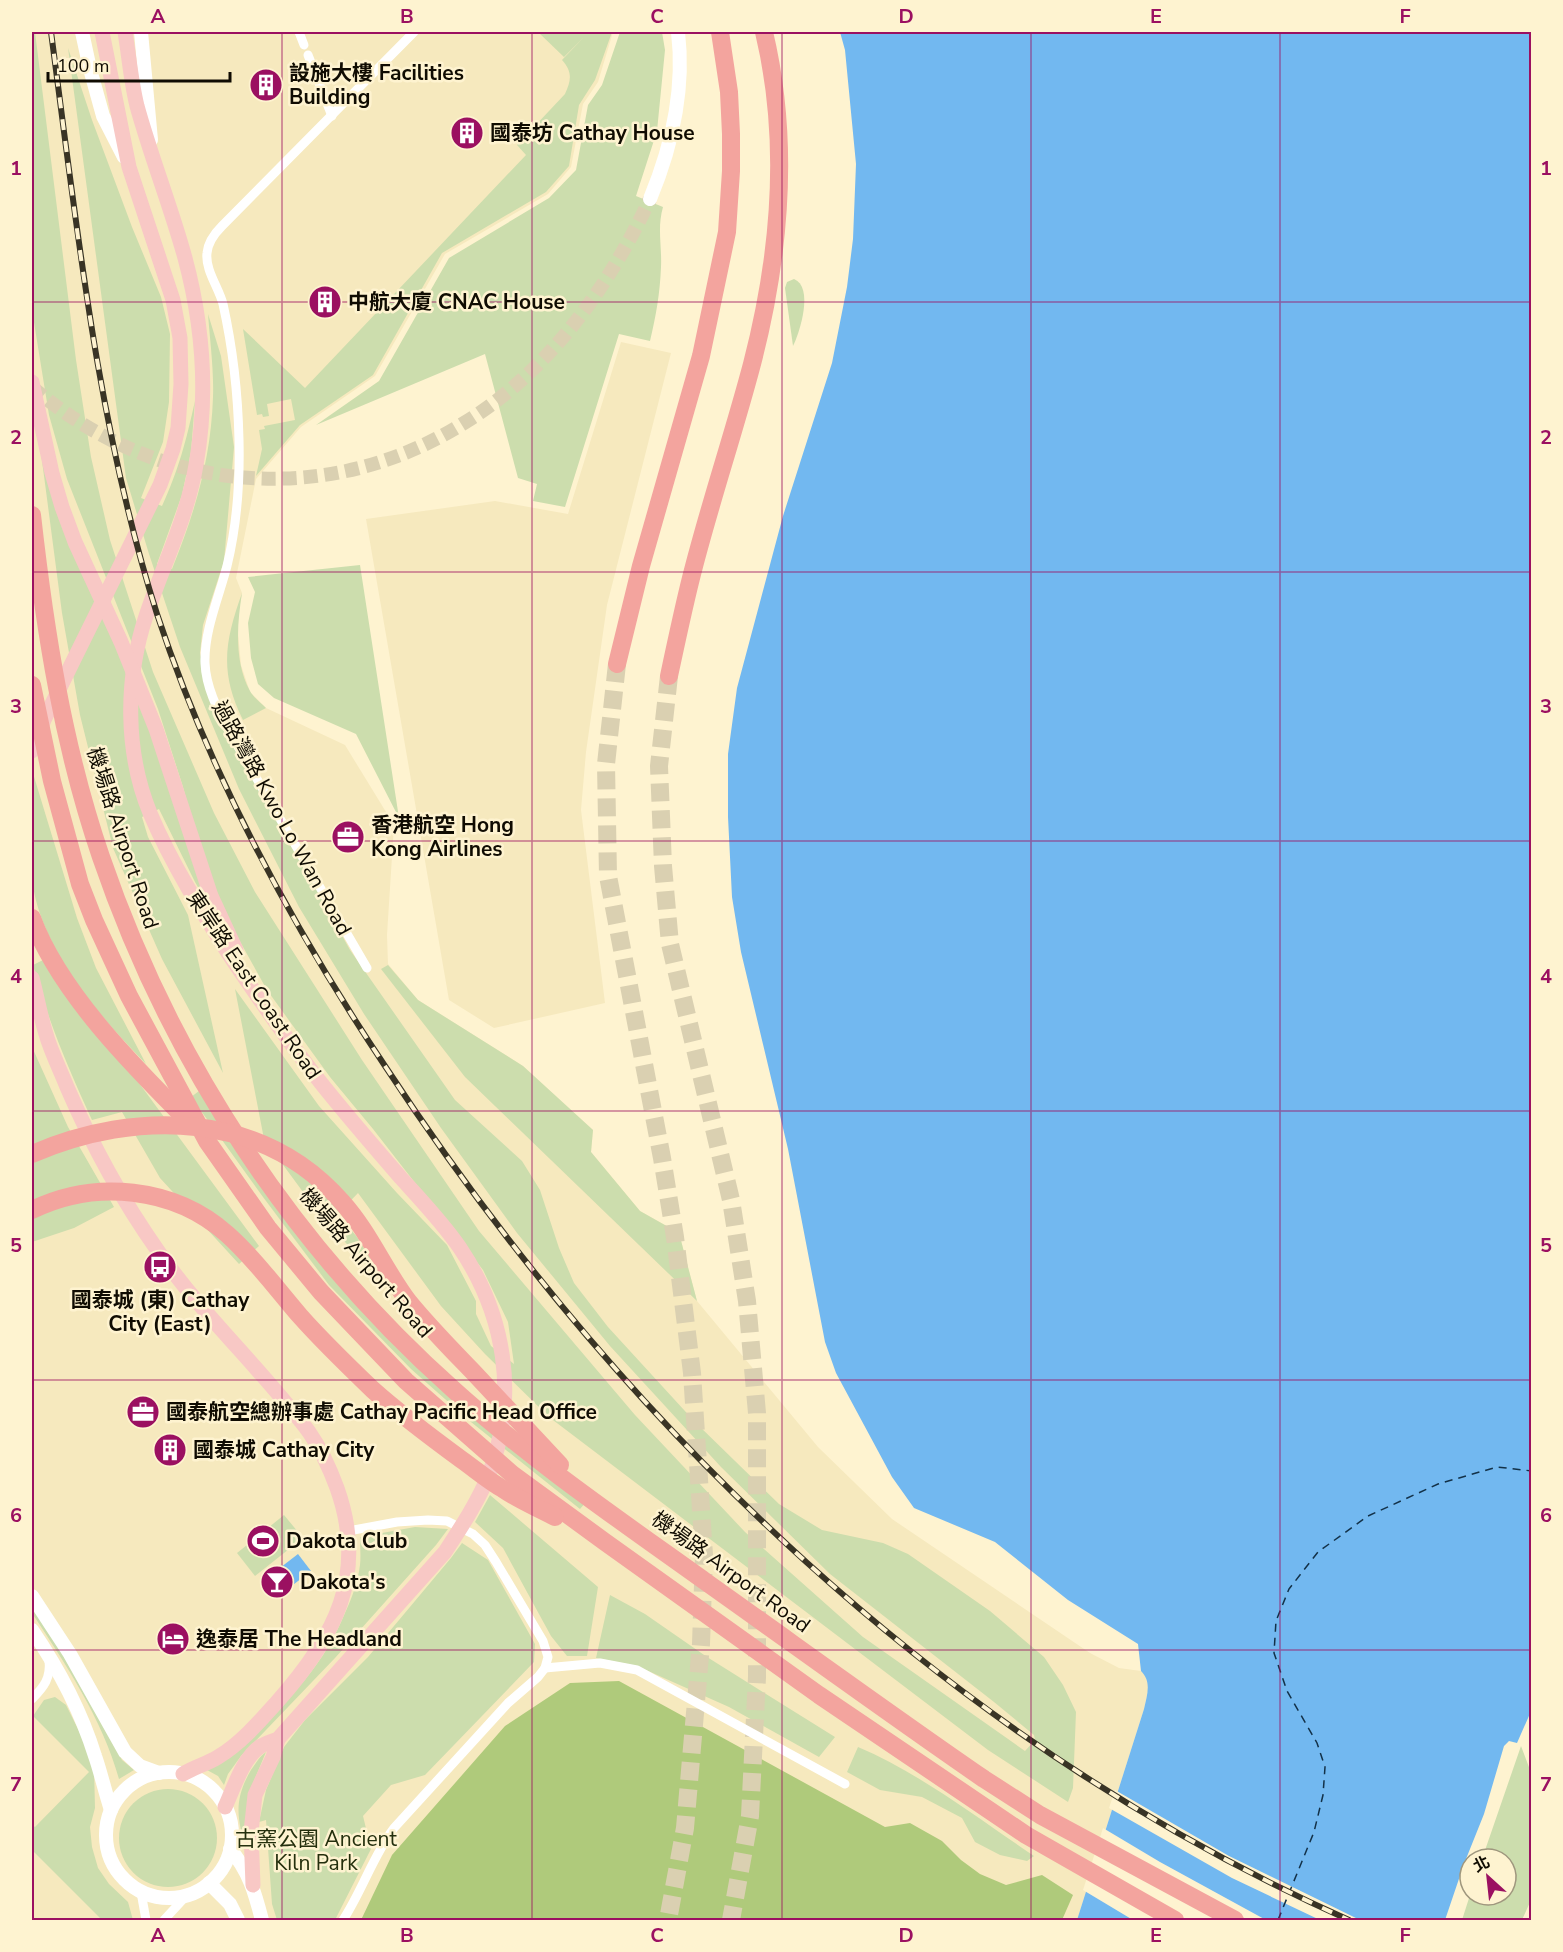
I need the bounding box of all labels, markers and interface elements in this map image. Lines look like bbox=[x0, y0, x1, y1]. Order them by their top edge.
text: A bbox=[151, 3, 166, 30]
text: B bbox=[400, 3, 414, 30]
text: C bbox=[650, 3, 664, 30]
text: D bbox=[898, 3, 914, 30]
text: E bbox=[1150, 3, 1162, 30]
text: F bbox=[1399, 3, 1411, 30]
scale bar bbox=[48, 45, 230, 83]
text: 100 m bbox=[57, 54, 109, 78]
place label: 設施大樓 Facilities Building bbox=[289, 59, 464, 111]
building icon: 設施大樓 Facilities Building bbox=[248, 67, 284, 103]
building icon: 國泰坊 Cathay House bbox=[449, 115, 485, 151]
place label: 國泰坊 Cathay House bbox=[490, 119, 695, 147]
text: 1 bbox=[10, 155, 22, 182]
text: 1 bbox=[1540, 155, 1552, 182]
building icon: 中航大廈 CNAC House bbox=[307, 284, 343, 320]
place label: 中航大廈 CNAC House bbox=[348, 288, 565, 316]
text: 2 bbox=[10, 424, 22, 451]
text: 2 bbox=[1540, 424, 1552, 451]
text: 3 bbox=[10, 693, 22, 720]
text: 3 bbox=[1540, 693, 1552, 720]
street label: 過路灣路 Kwo Lo Wan Road bbox=[206, 696, 358, 940]
street label: 機場路 Airport Road bbox=[80, 743, 166, 933]
place label: 香港航空 Hong Kong Airlines bbox=[371, 811, 514, 863]
office icon: 香港航空 Hong Kong Airlines bbox=[330, 819, 366, 855]
street label: 東岸路 East Coast Road bbox=[180, 885, 328, 1085]
text: 4 bbox=[10, 963, 22, 990]
text: 4 bbox=[1540, 963, 1552, 990]
street label: 機場路 Airport Road bbox=[293, 1182, 439, 1344]
text: 5 bbox=[10, 1232, 22, 1259]
text: 5 bbox=[1540, 1232, 1552, 1259]
bus stop icon: 國泰城 (東) Cathay City (East) bbox=[142, 1249, 178, 1285]
place label: 國泰城 (東) Cathay City (East) bbox=[71, 1286, 250, 1338]
office icon: 國泰航空總辦事處 Cathay Pacific Head Office bbox=[125, 1394, 161, 1430]
place label: 國泰航空總辦事處 Cathay Pacific Head Office bbox=[166, 1398, 597, 1426]
building icon: 國泰城 Cathay City bbox=[152, 1432, 188, 1468]
place label: 國泰城 Cathay City bbox=[193, 1436, 375, 1464]
text: 6 bbox=[10, 1502, 22, 1529]
text: 6 bbox=[1540, 1502, 1552, 1529]
street label: 機場路 Airport Road bbox=[646, 1505, 816, 1639]
sports icon: Dakota Club bbox=[245, 1523, 281, 1559]
place label: Dakota Club bbox=[286, 1527, 407, 1555]
bar icon: Dakota's bbox=[259, 1564, 295, 1600]
place label: Dakota's bbox=[300, 1568, 385, 1596]
hotel icon: 逸泰居 The Headland bbox=[155, 1621, 191, 1657]
place label: 逸泰居 The Headland bbox=[196, 1625, 402, 1653]
text: 7 bbox=[10, 1771, 22, 1798]
text: 7 bbox=[1540, 1771, 1552, 1798]
park label: 古窯公園 Ancient Kiln Park bbox=[235, 1825, 397, 1877]
north arrow bbox=[1458, 1847, 1518, 1907]
text: 北 bbox=[1470, 1851, 1494, 1878]
text: A bbox=[151, 1922, 166, 1949]
text: B bbox=[400, 1922, 414, 1949]
text: C bbox=[650, 1922, 664, 1949]
text: D bbox=[898, 1922, 914, 1949]
text: E bbox=[1150, 1922, 1162, 1949]
text: F bbox=[1399, 1922, 1411, 1949]

